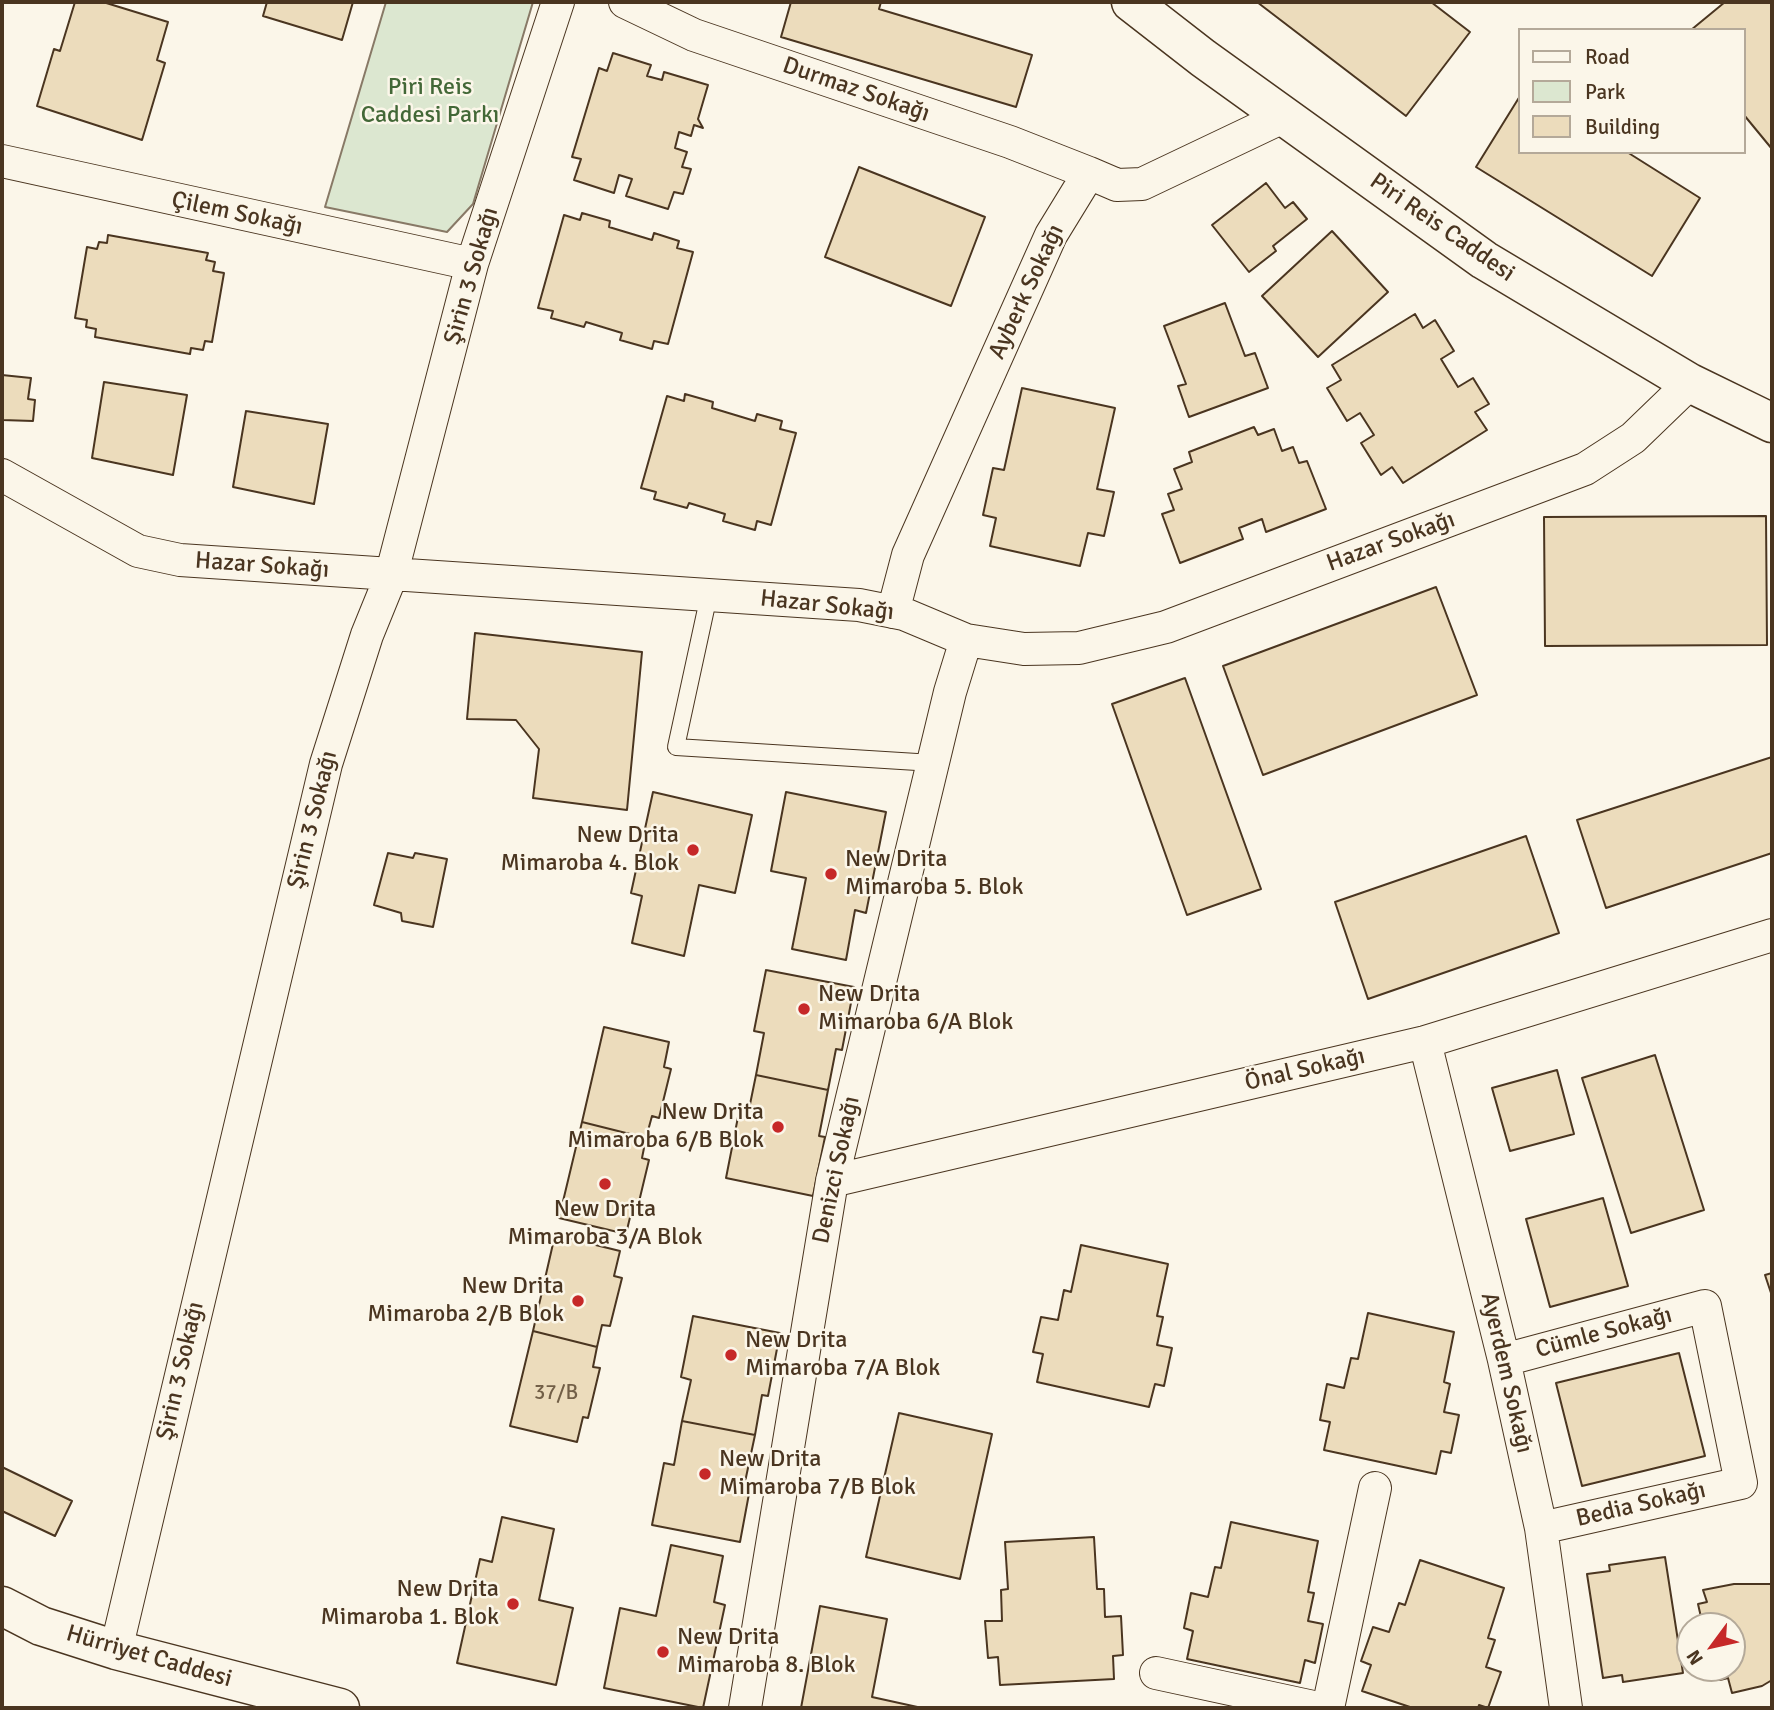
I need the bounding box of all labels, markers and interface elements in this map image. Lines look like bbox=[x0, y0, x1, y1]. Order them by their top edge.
legend bbox=[1518, 28, 1746, 154]
text: Road bbox=[1585, 44, 1630, 70]
street label: Durmaz Sokağı bbox=[779, 51, 933, 129]
park label: Piri Reis Caddesi Parkı bbox=[361, 74, 499, 130]
text: Park bbox=[1585, 79, 1625, 105]
text: Building bbox=[1585, 114, 1660, 140]
street label: Piri Reis Caddesi bbox=[1364, 167, 1520, 289]
street label: Çilem Sokağı bbox=[169, 186, 305, 242]
street label: Şirin 3 Sokağı bbox=[439, 204, 505, 348]
street label: Ayberk Sokağı bbox=[983, 220, 1071, 364]
street label: Hazar Sokağı bbox=[1323, 505, 1459, 579]
street label: Hazar Sokağı bbox=[194, 547, 330, 585]
street label: Hazar Sokağı bbox=[759, 585, 895, 627]
street label: Şirin 3 Sokağı bbox=[282, 748, 344, 892]
place label: New Drita Mimaroba 4. Blok bbox=[500, 822, 679, 878]
marker: New Drita Mimaroba 4. Blok bbox=[685, 842, 701, 858]
place label: New Drita Mimaroba 5. Blok bbox=[845, 846, 1024, 902]
marker: New Drita Mimaroba 5. Blok bbox=[823, 866, 839, 882]
place label: New Drita Mimaroba 6/A Blok bbox=[818, 981, 1013, 1037]
marker: New Drita Mimaroba 6/A Blok bbox=[796, 1001, 812, 1017]
street label: Önal Sokağı bbox=[1242, 1042, 1368, 1098]
street label: Denizci Sokağı bbox=[807, 1094, 867, 1246]
place label: New Drita Mimaroba 6/B Blok bbox=[567, 1099, 764, 1155]
marker: New Drita Mimaroba 6/B Blok bbox=[770, 1119, 786, 1135]
marker: New Drita Mimaroba 3/A Blok bbox=[597, 1176, 613, 1192]
place label: New Drita Mimaroba 3/A Blok bbox=[507, 1196, 703, 1252]
place label: New Drita Mimaroba 2/B Blok bbox=[367, 1273, 564, 1329]
street label: Ayerdem Sokağı bbox=[1474, 1290, 1538, 1456]
marker: New Drita Mimaroba 2/B Blok bbox=[570, 1293, 586, 1309]
street label: Şirin 3 Sokağı bbox=[151, 1299, 211, 1443]
street label: Cümle Sokağı bbox=[1533, 1301, 1675, 1365]
place label: New Drita Mimaroba 7/A Blok bbox=[745, 1327, 940, 1383]
marker: New Drita Mimaroba 7/A Blok bbox=[723, 1347, 739, 1363]
house number: 37/B bbox=[534, 1380, 578, 1406]
place label: New Drita Mimaroba 7/B Blok bbox=[719, 1446, 916, 1502]
marker: New Drita Mimaroba 7/B Blok bbox=[697, 1466, 713, 1482]
street label: Bedia Sokağı bbox=[1573, 1476, 1709, 1534]
place label: New Drita Mimaroba 1. Blok bbox=[320, 1576, 499, 1632]
marker: New Drita Mimaroba 1. Blok bbox=[505, 1596, 521, 1612]
north arrow bbox=[1676, 1612, 1746, 1682]
street label: Hürriyet Caddesi bbox=[63, 1620, 235, 1694]
place label: New Drita Mimaroba 8. Blok bbox=[677, 1624, 856, 1680]
marker: New Drita Mimaroba 8. Blok bbox=[655, 1644, 671, 1660]
text: N bbox=[1681, 1645, 1709, 1669]

